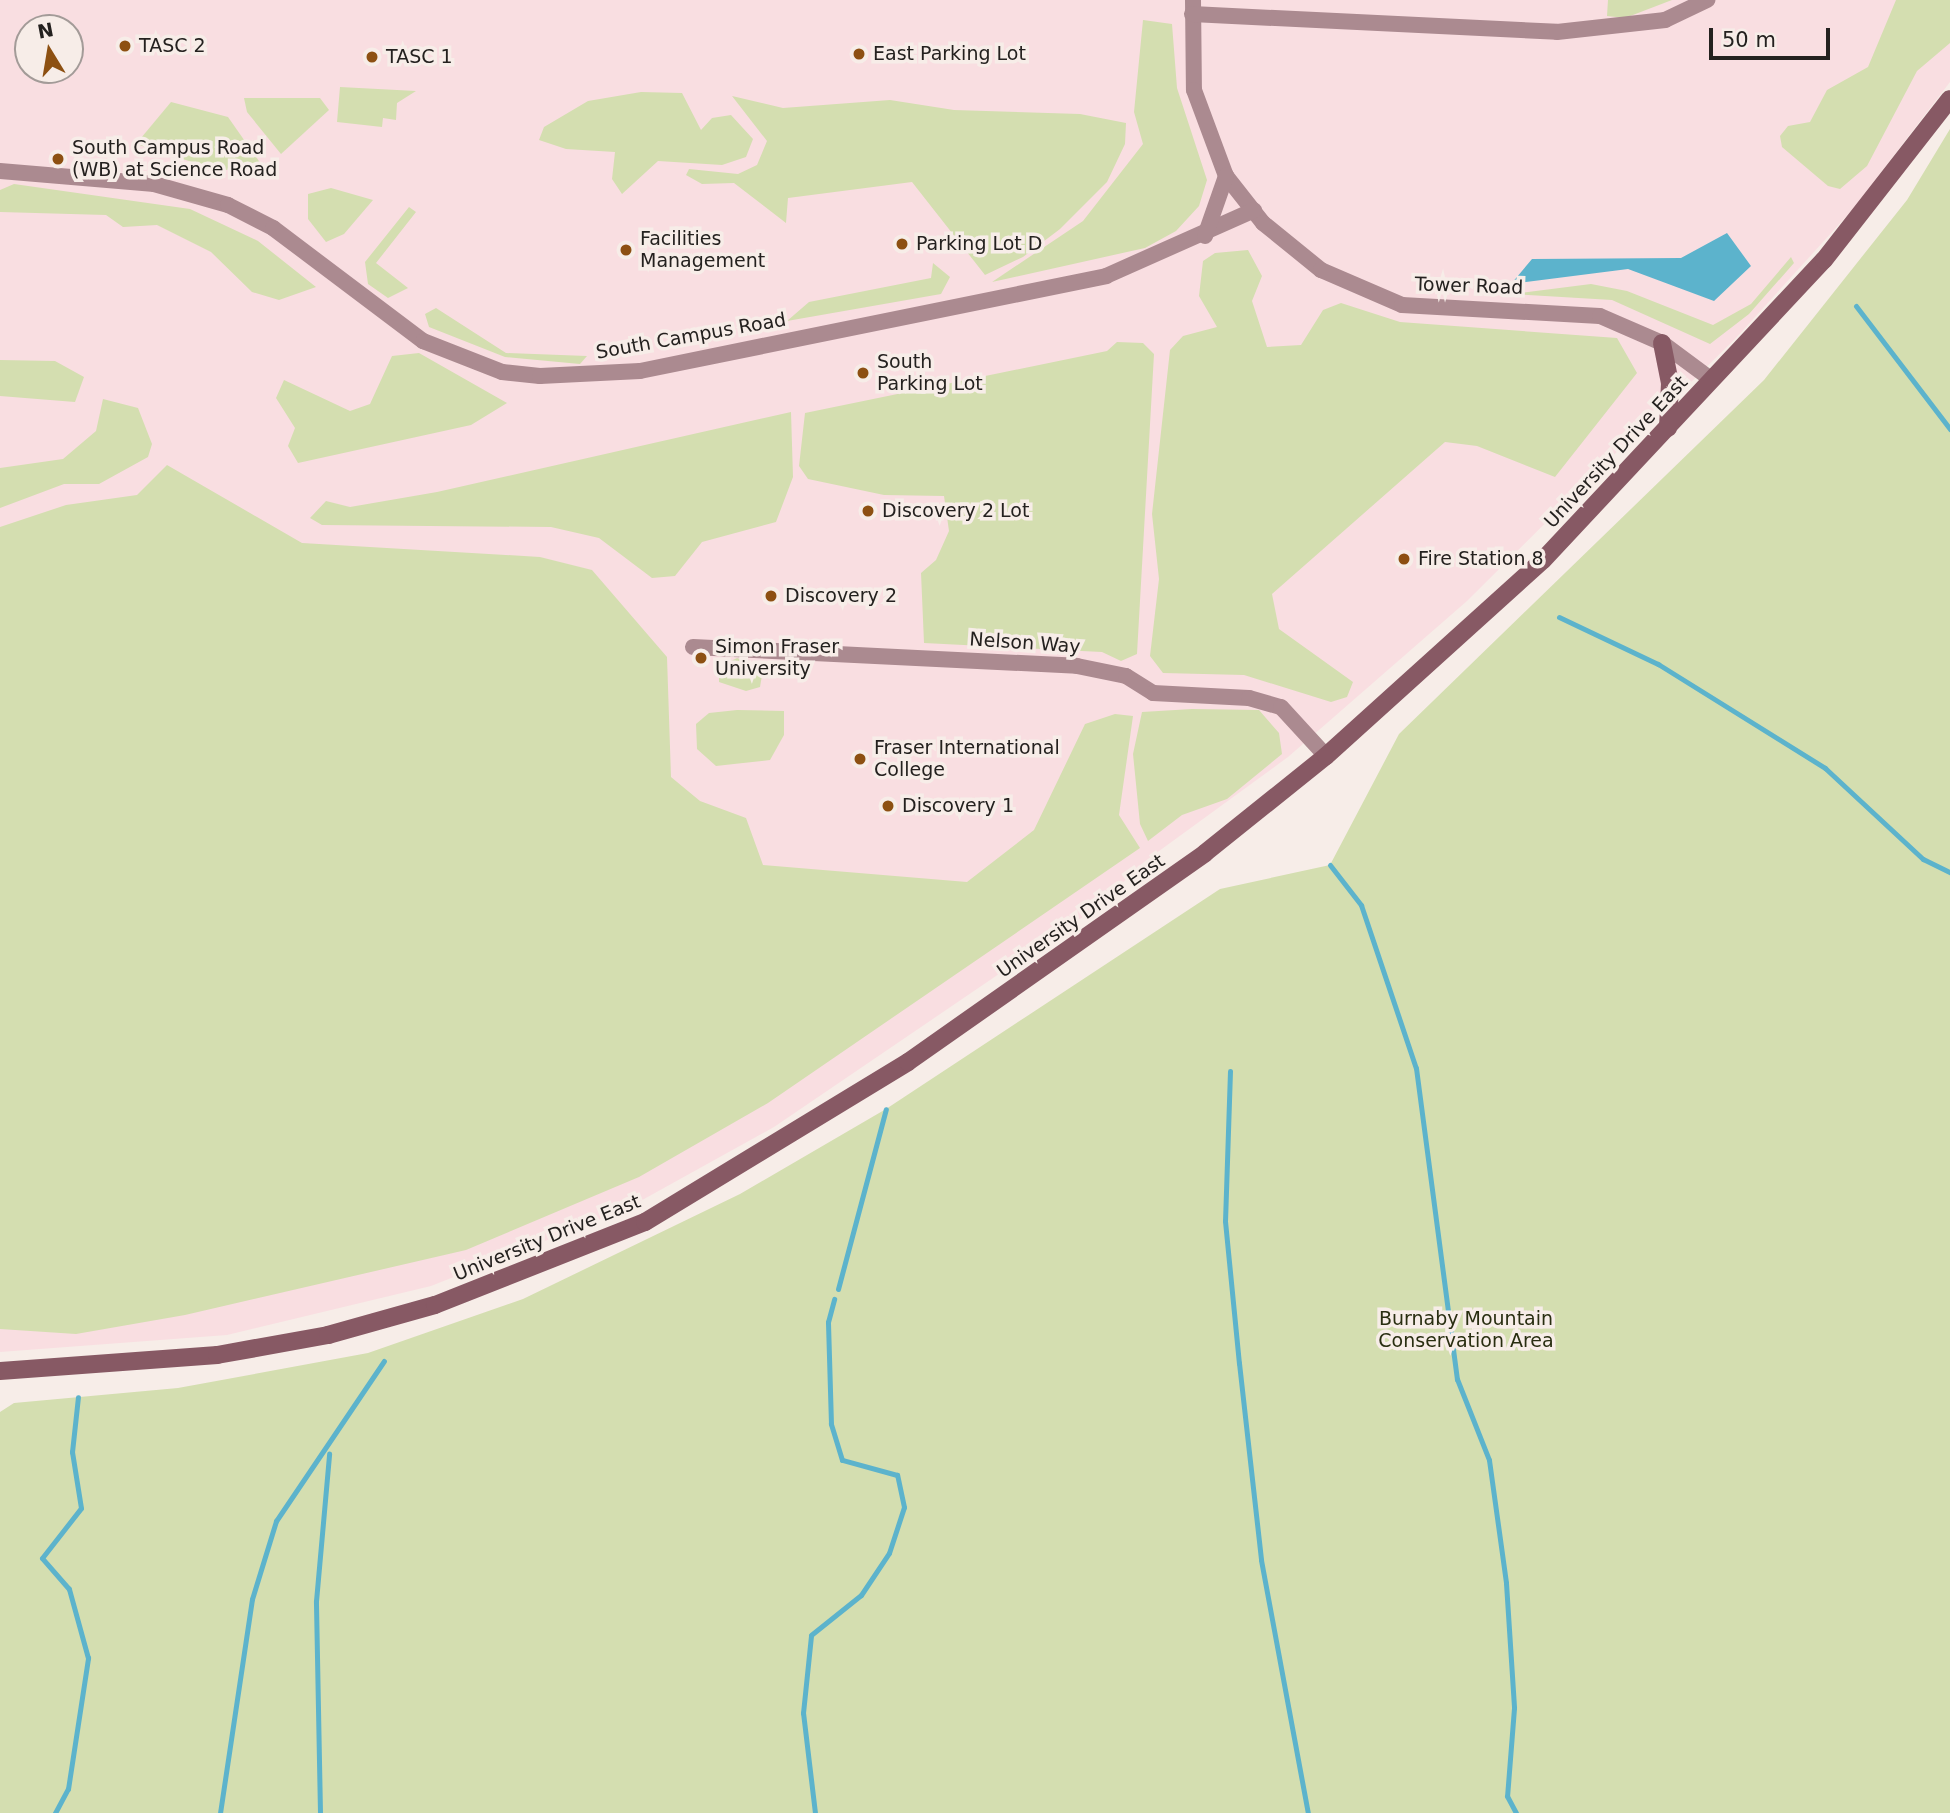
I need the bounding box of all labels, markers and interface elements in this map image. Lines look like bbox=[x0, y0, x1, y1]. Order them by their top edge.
north arrow bbox=[14, 14, 84, 84]
scale bar bbox=[1712, 14, 1833, 58]
text: N bbox=[35, 18, 55, 43]
text: 50 m bbox=[1722, 28, 1776, 52]
place label: TASC 2 bbox=[139, 35, 206, 57]
marker: TASC 2 bbox=[117, 38, 133, 54]
place label: East Parking Lot bbox=[873, 43, 1026, 65]
place label: TASC 1 bbox=[386, 46, 453, 68]
marker: East Parking Lot bbox=[851, 46, 867, 62]
marker: TASC 1 bbox=[364, 49, 380, 65]
place label: South Campus Road (WB) at Science Road bbox=[72, 137, 277, 181]
marker: South Campus Road (WB) at Science Road bbox=[50, 151, 66, 167]
place label: Facilities Management bbox=[640, 228, 765, 272]
place label: Parking Lot D bbox=[916, 233, 1042, 255]
marker: Parking Lot D bbox=[894, 236, 910, 252]
marker: Facilities Management bbox=[618, 242, 634, 258]
street label: Tower Road bbox=[1414, 273, 1524, 299]
street label: South Campus Road bbox=[594, 308, 788, 364]
place label: South Parking Lot bbox=[877, 351, 983, 395]
marker: South Parking Lot bbox=[855, 365, 871, 381]
street label: University Drive East bbox=[1540, 371, 1692, 533]
place label: Discovery 2 Lot bbox=[882, 500, 1029, 522]
marker: Discovery 2 Lot bbox=[860, 503, 876, 519]
place label: Fire Station 8 bbox=[1418, 548, 1544, 570]
marker: Fire Station 8 bbox=[1396, 551, 1412, 567]
place label: Discovery 2 bbox=[785, 585, 897, 607]
marker: Discovery 2 bbox=[763, 588, 779, 604]
street label: Nelson Way bbox=[969, 628, 1081, 658]
place label: Simon Fraser University bbox=[715, 636, 839, 680]
marker: Simon Fraser University bbox=[693, 650, 709, 666]
place label: Fraser International College bbox=[874, 737, 1060, 781]
marker: Fraser International College bbox=[852, 751, 868, 767]
place label: Discovery 1 bbox=[902, 795, 1014, 817]
marker: Discovery 1 bbox=[880, 798, 896, 814]
street label: University Drive East bbox=[993, 849, 1169, 983]
street label: University Drive East bbox=[450, 1190, 644, 1286]
park label: Burnaby Mountain Conservation Area bbox=[1378, 1308, 1554, 1352]

